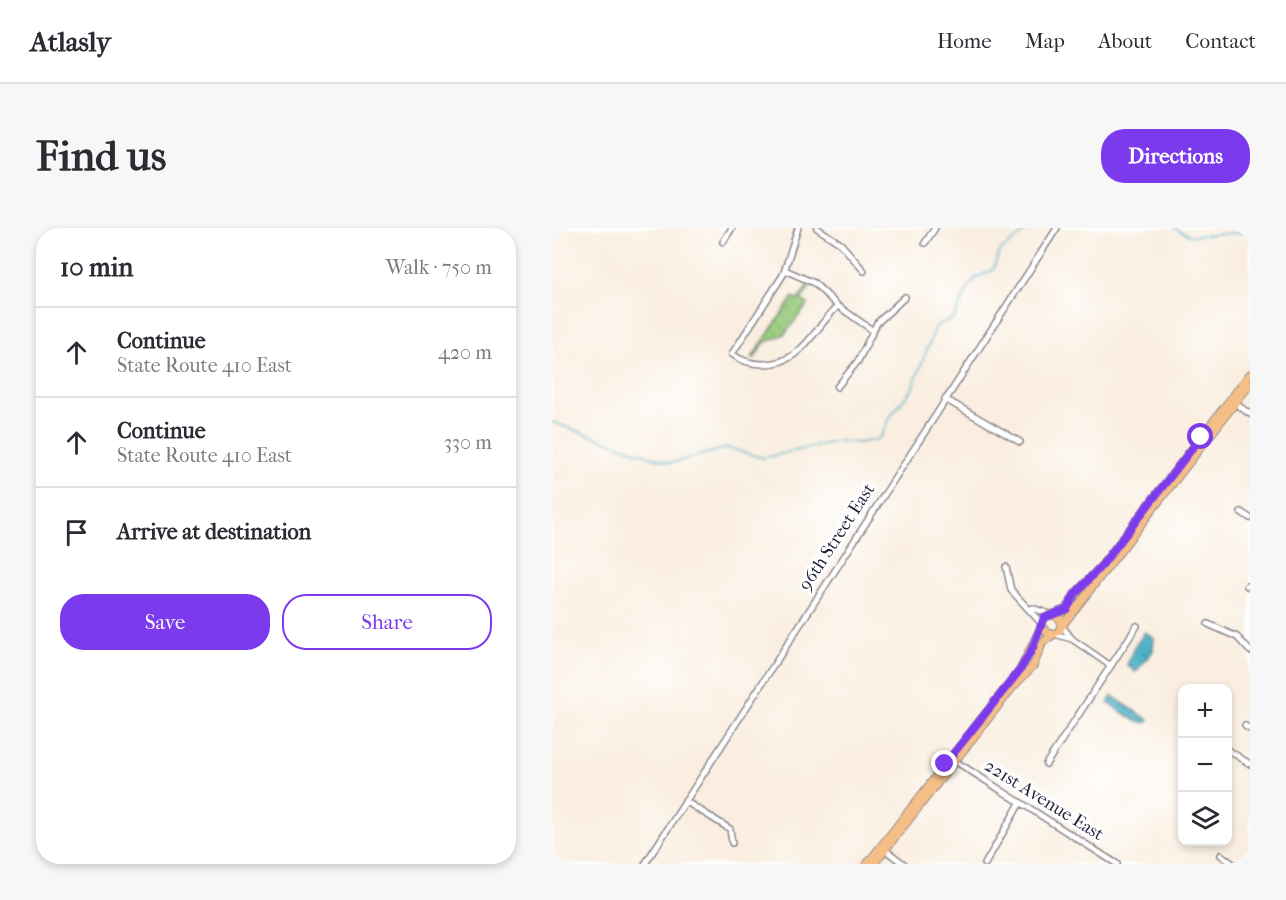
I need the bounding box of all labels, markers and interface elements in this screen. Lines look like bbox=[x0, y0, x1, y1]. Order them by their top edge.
text: Atlasly bbox=[30, 25, 111, 58]
text: Home bbox=[937, 29, 992, 53]
text: Map bbox=[1025, 29, 1065, 53]
text: About bbox=[1098, 29, 1152, 53]
text: Contact bbox=[1185, 29, 1256, 53]
button: Directions bbox=[1101, 129, 1250, 183]
text: Find us bbox=[36, 132, 166, 181]
text: 10 min bbox=[60, 252, 133, 283]
text: Walk · 750 m bbox=[386, 256, 492, 279]
text: Continue bbox=[117, 328, 206, 354]
icon: ahead bbox=[60, 336, 93, 369]
text: 420 m bbox=[438, 341, 492, 364]
text: State Route 410 East bbox=[117, 354, 292, 377]
text: Continue bbox=[117, 418, 206, 444]
route start bbox=[1187, 423, 1213, 449]
icon: ahead bbox=[60, 426, 93, 459]
text: 330 m bbox=[444, 431, 492, 454]
text: State Route 410 East bbox=[117, 444, 292, 467]
street label: 96th Street East bbox=[795, 479, 880, 594]
icon: arrive bbox=[60, 516, 93, 549]
text: Arrive at destination bbox=[117, 519, 311, 545]
button: Save bbox=[60, 594, 270, 650]
button: Share bbox=[282, 594, 492, 650]
map controls bbox=[1178, 684, 1232, 846]
button: + bbox=[1178, 684, 1232, 738]
button: − bbox=[1178, 738, 1232, 792]
route end bbox=[931, 750, 957, 776]
street label: 221st Avenue East bbox=[981, 755, 1108, 845]
button: layers bbox=[1178, 792, 1232, 846]

